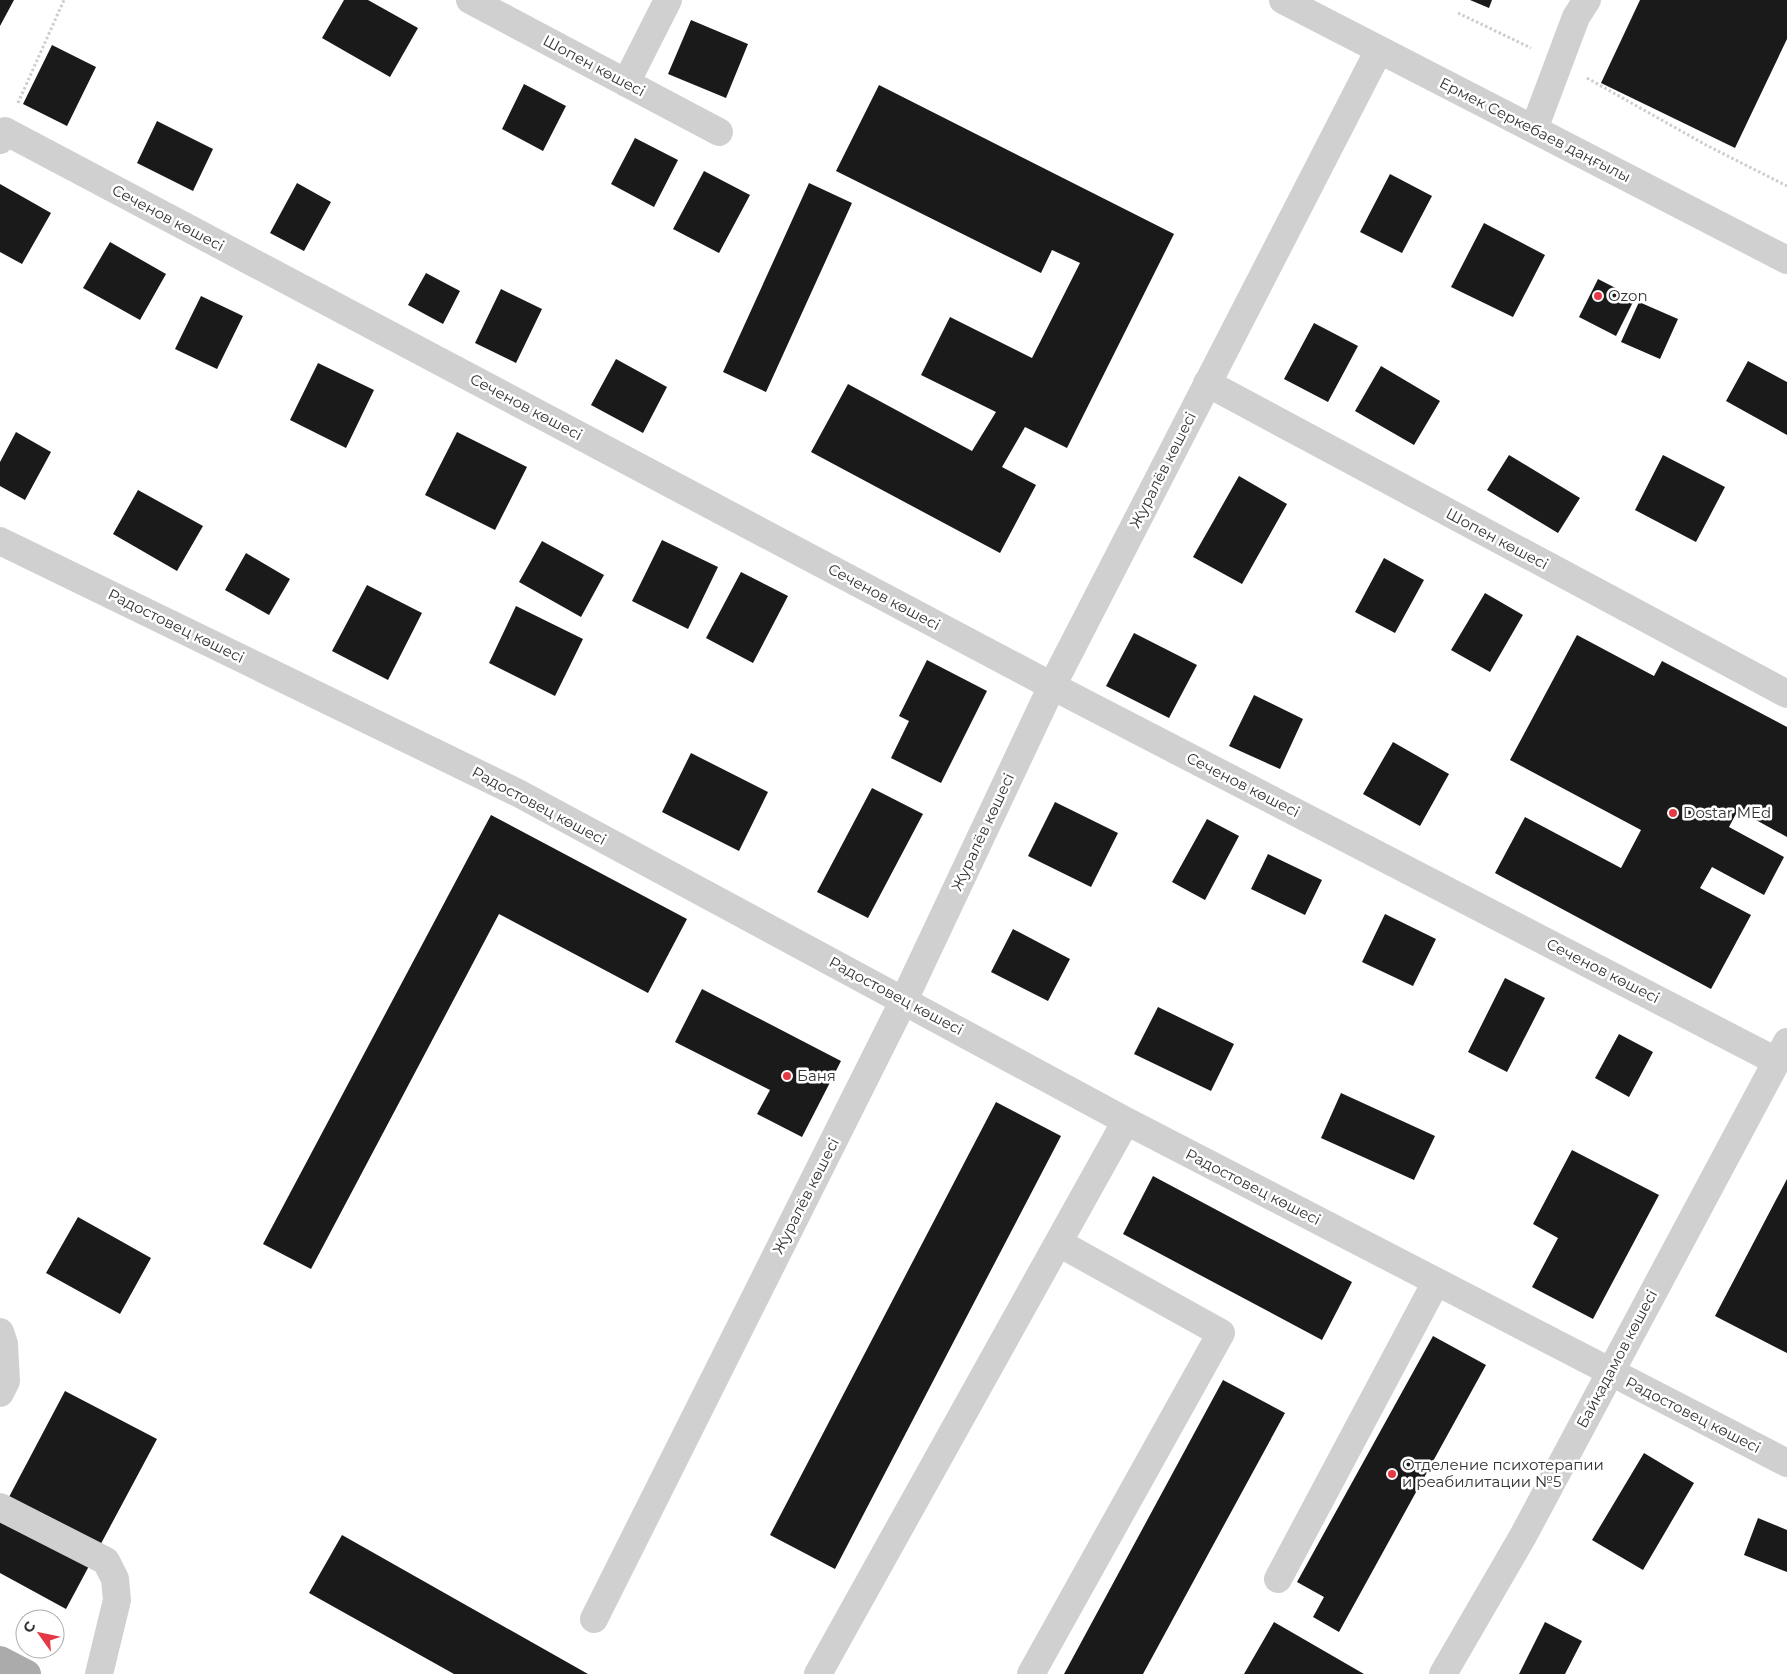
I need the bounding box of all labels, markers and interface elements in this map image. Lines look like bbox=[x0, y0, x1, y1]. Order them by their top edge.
street label: Шопен көшесі bbox=[540, 31, 649, 101]
street label: Ермек Серкебаев даңғылы bbox=[1436, 73, 1634, 186]
street label: Сеченов көшесі bbox=[109, 180, 228, 255]
place label: Ozon bbox=[1608, 286, 1648, 305]
marker: Ozon bbox=[1592, 290, 1604, 302]
street label: Сеченов көшесі bbox=[467, 369, 586, 444]
street label: Журалёв көшесі bbox=[1125, 409, 1200, 531]
street label: Шопен көшесі bbox=[1443, 504, 1552, 574]
street label: Сеченов көшесі bbox=[825, 559, 944, 634]
street label: Радостовец көшесі bbox=[105, 584, 247, 667]
street label: Сеченов көшесі bbox=[1184, 748, 1303, 821]
street label: Радостовец көшесі bbox=[469, 762, 610, 849]
street label: Журалёв көшесі bbox=[947, 770, 1018, 894]
place label: Dostar MEd bbox=[1683, 803, 1771, 822]
marker: Dostar MEd bbox=[1667, 807, 1679, 819]
street label: Сеченов көшесі bbox=[1544, 934, 1663, 1007]
street label: Радостовец көшесі bbox=[826, 952, 967, 1039]
place label: Баня bbox=[797, 1066, 836, 1085]
marker: Баня bbox=[781, 1070, 793, 1082]
street label: Журалёв көшесі bbox=[768, 1135, 843, 1257]
street label: Радостовец көшесі bbox=[1182, 1144, 1324, 1229]
street label: Байқадамов көшесі bbox=[1572, 1286, 1661, 1431]
street label: Радостовец көшесі bbox=[1622, 1372, 1764, 1457]
place label: Отделение психотерапии и реабилитации №5 bbox=[1402, 1455, 1604, 1491]
marker: Отделение психотерапии и реабилитации №5 bbox=[1386, 1468, 1398, 1480]
north arrow bbox=[15, 1609, 65, 1659]
text: С bbox=[19, 1618, 39, 1636]

